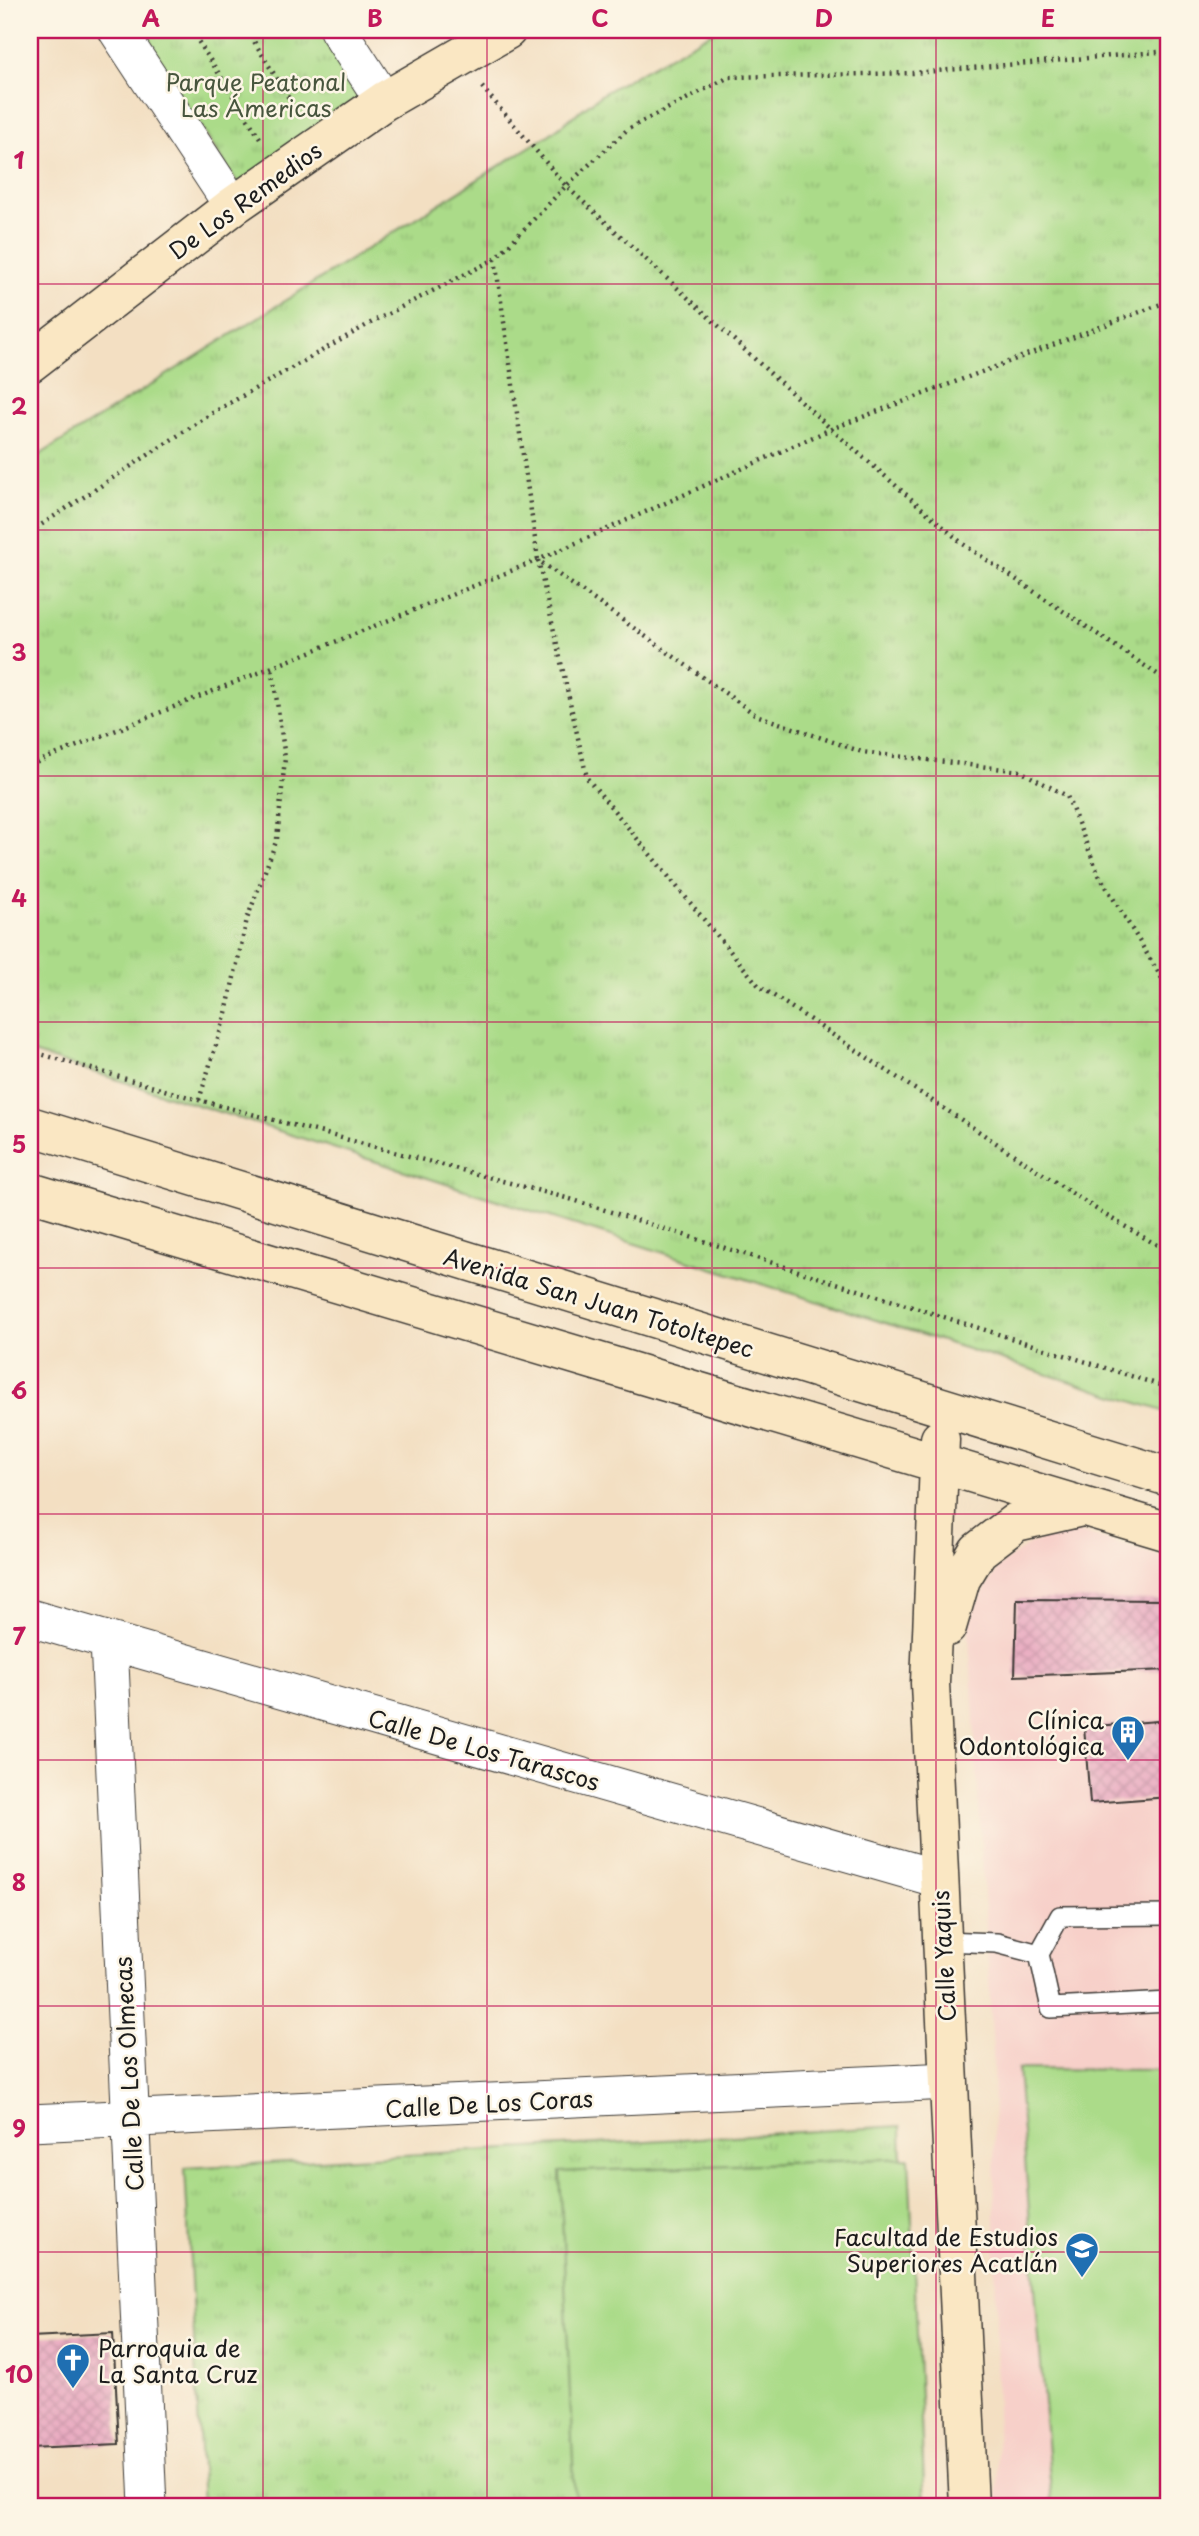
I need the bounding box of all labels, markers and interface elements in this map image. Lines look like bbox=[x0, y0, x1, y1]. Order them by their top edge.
text: A bbox=[142, 0, 160, 35]
text: B bbox=[367, 0, 383, 35]
text: C bbox=[591, 0, 609, 35]
text: D bbox=[815, 0, 833, 35]
text: E bbox=[1041, 0, 1055, 35]
park label: Parque Peatonal Las Ámericas bbox=[166, 64, 346, 125]
street label: De Los Remedios bbox=[161, 132, 329, 268]
text: 1 bbox=[14, 142, 25, 177]
text: 2 bbox=[11, 388, 27, 423]
text: 3 bbox=[11, 634, 27, 669]
text: 4 bbox=[11, 880, 27, 915]
text: 5 bbox=[12, 1126, 26, 1161]
street label: Avenida San Juan Totoltepec bbox=[440, 1238, 758, 1366]
text: 6 bbox=[11, 1372, 27, 1407]
text: 7 bbox=[12, 1618, 26, 1653]
street label: Calle De Los Tarascos bbox=[364, 1699, 604, 1799]
place label: Clínica Odontológica bbox=[959, 1702, 1105, 1763]
building icon: Clínica Odontológica bbox=[1109, 1713, 1147, 1762]
text: 8 bbox=[12, 1864, 26, 1899]
street label: Calle Yaquis bbox=[922, 1889, 964, 2023]
street label: Calle De Los Olmecas bbox=[104, 1956, 152, 2192]
street label: Calle De Los Coras bbox=[384, 2080, 594, 2126]
text: 9 bbox=[12, 2110, 26, 2145]
place label: Facultad de Estudios Superiores Acatlán bbox=[834, 2219, 1058, 2280]
school or university icon: Facultad de Estudios Superiores Acatlán bbox=[1063, 2230, 1101, 2279]
place label: Parroquia de La Santa Cruz bbox=[98, 2330, 258, 2391]
church icon: Parroquia de La Santa Cruz bbox=[54, 2341, 92, 2390]
text: 10 bbox=[5, 2356, 33, 2391]

